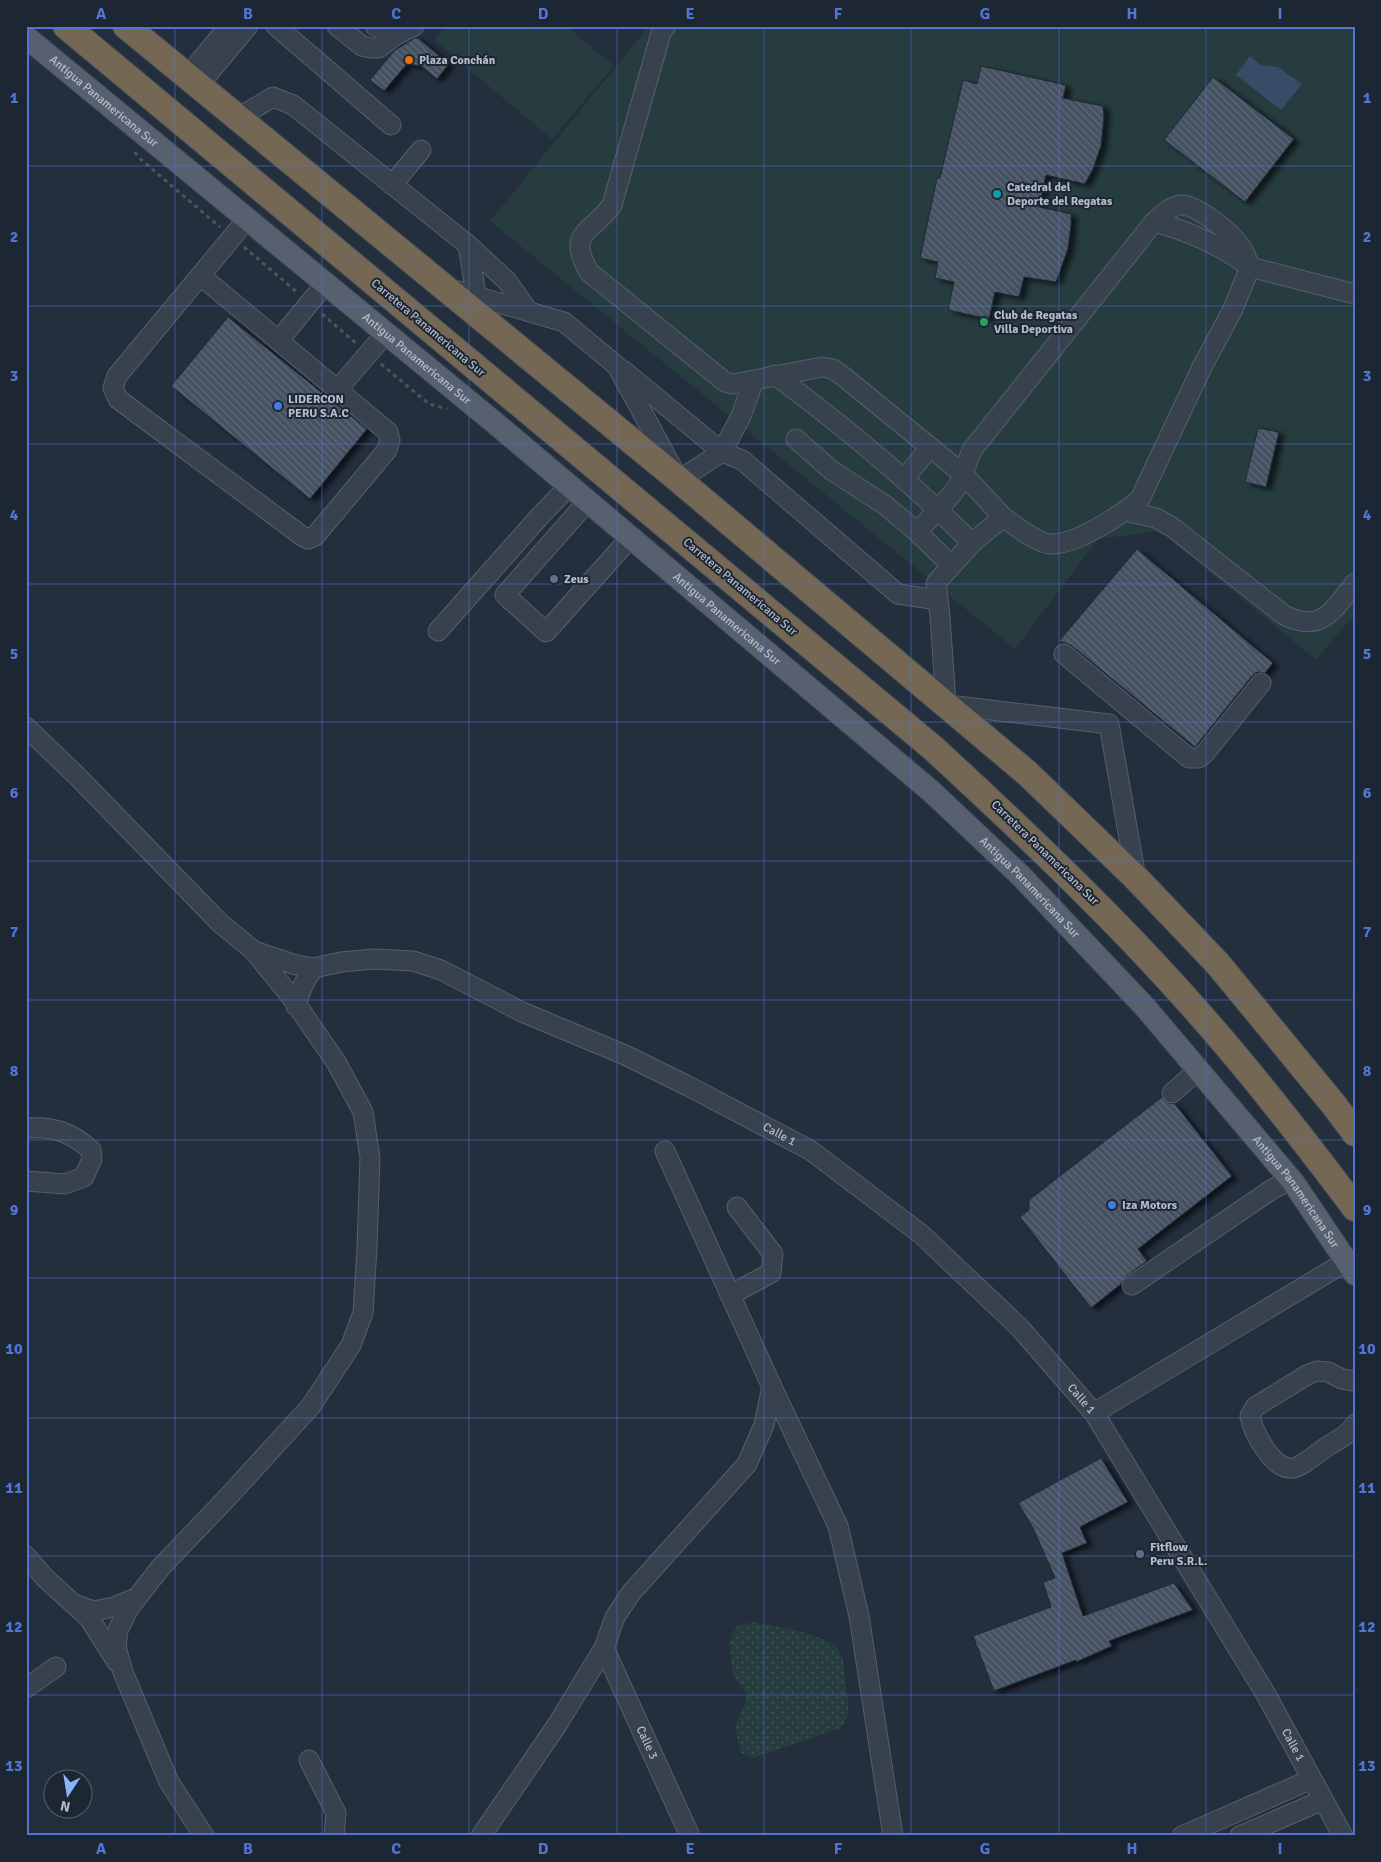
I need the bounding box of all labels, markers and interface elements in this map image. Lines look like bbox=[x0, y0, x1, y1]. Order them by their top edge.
text: A bbox=[96, 4, 107, 24]
text: B bbox=[243, 4, 253, 24]
text: C bbox=[391, 4, 401, 24]
text: D bbox=[538, 4, 549, 24]
text: E bbox=[685, 4, 695, 24]
text: F bbox=[834, 4, 843, 24]
text: G bbox=[980, 4, 990, 24]
text: H bbox=[1127, 4, 1137, 24]
text: I bbox=[1277, 4, 1283, 24]
street label: Antigua Panamericana Sur bbox=[46, 52, 162, 151]
place label: Plaza Conchán bbox=[419, 53, 496, 68]
marker: Plaza Conchán bbox=[403, 54, 415, 66]
text: 1 bbox=[10, 88, 19, 108]
text: 1 bbox=[1363, 88, 1372, 108]
place label: Catedral del Deporte del Regatas bbox=[1007, 180, 1113, 209]
marker: Catedral del Deporte del Regatas bbox=[991, 188, 1003, 200]
text: 2 bbox=[10, 227, 18, 247]
text: 2 bbox=[1363, 227, 1371, 247]
street label: Carretera Panamericana Sur bbox=[368, 276, 489, 381]
place label: Club de Regatas Villa Deportiva bbox=[994, 308, 1078, 337]
street label: Antigua Panamericana Sur bbox=[359, 309, 475, 408]
marker: Club de Regatas Villa Deportiva bbox=[978, 316, 990, 328]
text: 3 bbox=[10, 366, 18, 386]
text: 3 bbox=[1363, 366, 1371, 386]
place label: LIDERCON PERU S.A.C bbox=[288, 392, 349, 421]
marker: LIDERCON PERU S.A.C bbox=[272, 400, 284, 412]
text: 4 bbox=[10, 505, 19, 525]
text: 4 bbox=[1363, 505, 1372, 525]
street label: Carretera Panamericana Sur bbox=[680, 535, 801, 640]
street label: Antigua Panamericana Sur bbox=[670, 569, 784, 669]
place label: Zeus bbox=[564, 572, 589, 587]
marker: Zeus bbox=[548, 573, 560, 585]
text: 5 bbox=[10, 644, 18, 664]
text: 5 bbox=[1363, 644, 1371, 664]
text: 6 bbox=[10, 783, 19, 803]
text: 6 bbox=[1363, 783, 1372, 803]
street label: Carretera Panamericana Sur bbox=[988, 797, 1103, 909]
street label: Antigua Panamericana Sur bbox=[977, 833, 1084, 942]
text: 7 bbox=[10, 922, 19, 942]
text: 7 bbox=[1363, 922, 1372, 942]
text: 8 bbox=[10, 1061, 19, 1081]
text: 8 bbox=[1363, 1061, 1372, 1081]
street label: Calle 1 bbox=[760, 1119, 799, 1149]
street label: Antigua Panamericana Sur bbox=[1249, 1132, 1343, 1251]
place label: Iza Motors bbox=[1122, 1198, 1178, 1213]
marker: Iza Motors bbox=[1106, 1199, 1118, 1211]
text: 9 bbox=[10, 1200, 19, 1220]
text: 9 bbox=[1363, 1200, 1372, 1220]
text: 10 bbox=[5, 1339, 23, 1359]
text: 10 bbox=[1358, 1339, 1376, 1359]
street label: Calle 1 bbox=[1064, 1381, 1099, 1417]
text: 11 bbox=[5, 1478, 23, 1498]
text: 11 bbox=[1358, 1478, 1376, 1498]
place label: Fitflow Peru S.R.L. bbox=[1150, 1540, 1207, 1569]
marker: Fitflow Peru S.R.L. bbox=[1134, 1548, 1146, 1560]
text: 12 bbox=[5, 1617, 23, 1637]
text: 12 bbox=[1358, 1617, 1376, 1637]
street label: Calle 3 bbox=[633, 1723, 661, 1762]
street label: Calle 1 bbox=[1278, 1726, 1308, 1764]
text: 13 bbox=[5, 1756, 23, 1776]
text: 13 bbox=[1358, 1756, 1376, 1776]
north arrow bbox=[42, 1770, 92, 1820]
text: N bbox=[59, 1797, 72, 1816]
text: A bbox=[96, 1839, 107, 1859]
text: B bbox=[243, 1839, 253, 1859]
text: C bbox=[391, 1839, 401, 1859]
text: D bbox=[538, 1839, 549, 1859]
text: E bbox=[685, 1839, 695, 1859]
text: F bbox=[834, 1839, 843, 1859]
text: G bbox=[980, 1839, 990, 1859]
text: H bbox=[1127, 1839, 1137, 1859]
text: I bbox=[1277, 1839, 1283, 1859]

